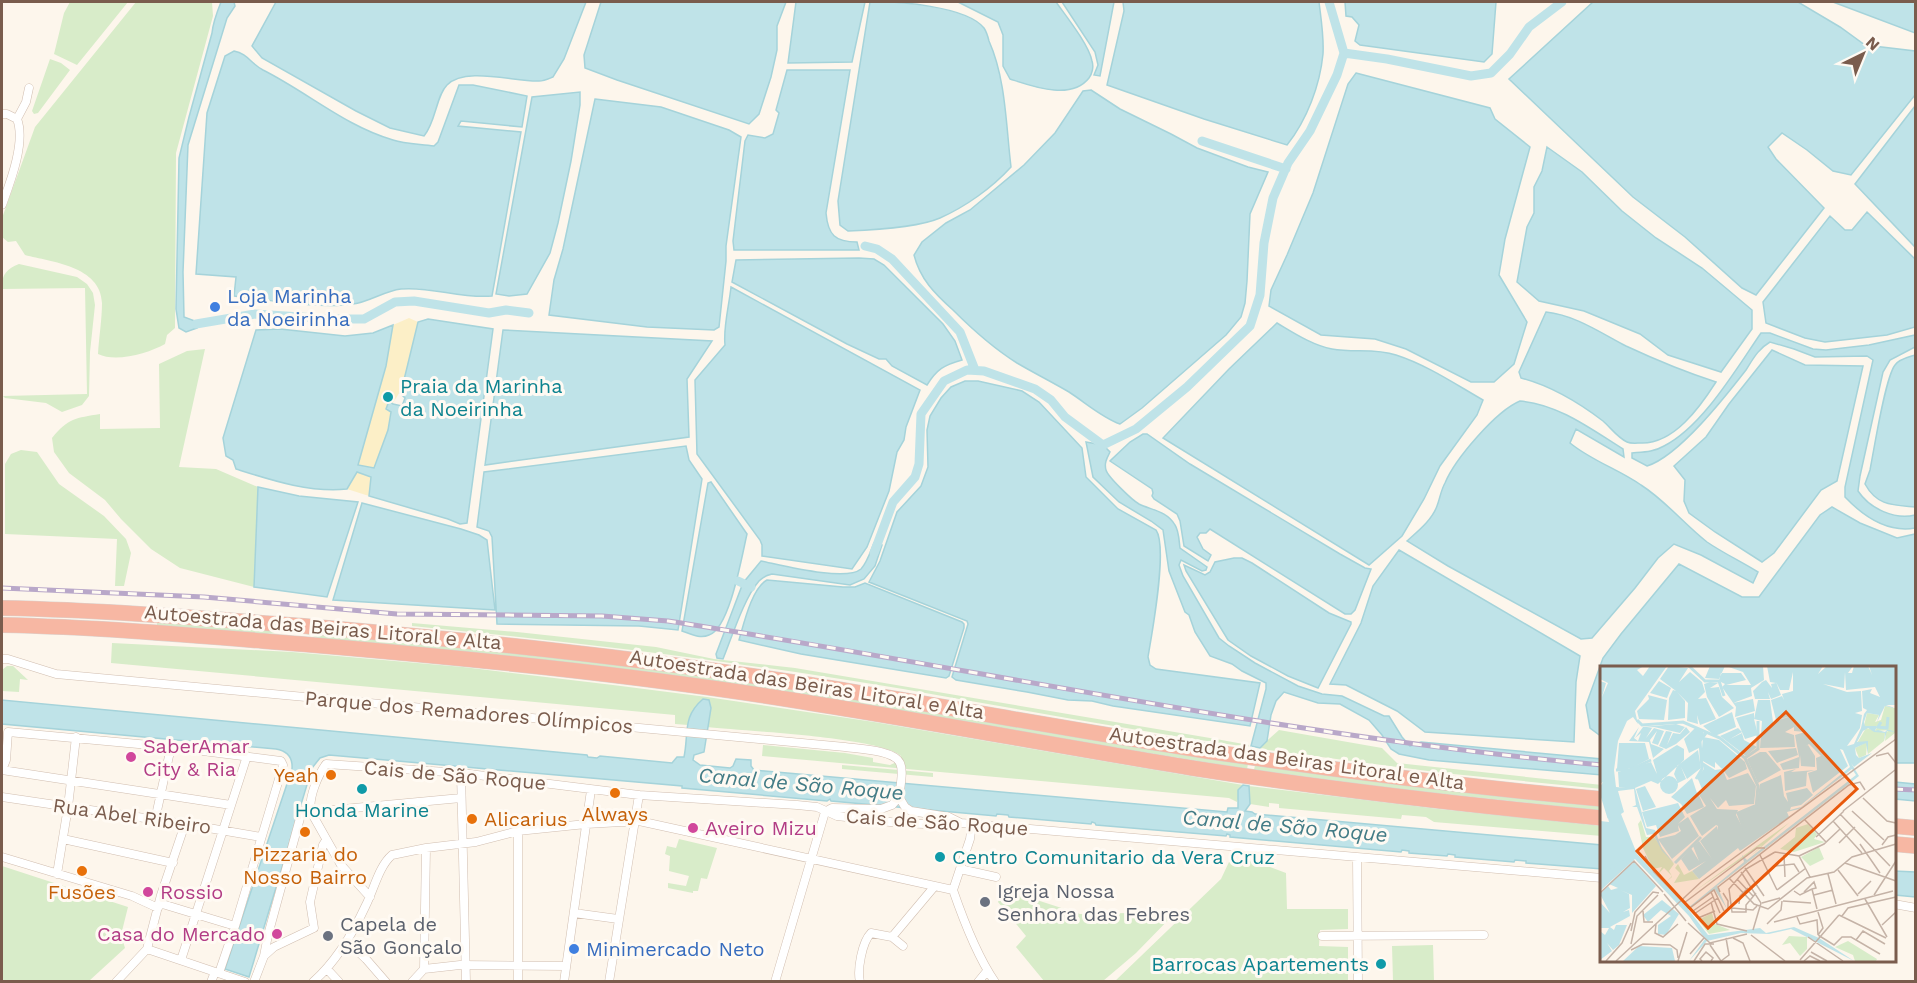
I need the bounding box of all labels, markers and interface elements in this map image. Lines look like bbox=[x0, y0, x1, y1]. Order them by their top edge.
north arrow bbox=[1833, 24, 1893, 84]
text: N bbox=[1862, 32, 1884, 54]
place label: Loja Marinha da Noeirinha bbox=[227, 284, 352, 331]
marker: Loja Marinha da Noeirinha bbox=[208, 300, 222, 314]
place label: Praia da Marinha da Noeirinha bbox=[400, 374, 562, 421]
marker: Praia da Marinha da Noeirinha bbox=[381, 390, 395, 404]
street label: Autoestrada das Beiras Litoral e Alta bbox=[143, 599, 503, 655]
street label: Autoestrada das Beiras Litoral e Alta bbox=[628, 644, 986, 724]
inset map bbox=[1600, 666, 1896, 962]
street label: Parque dos Remadores Olímpicos bbox=[304, 686, 634, 738]
street label: Autoestrada das Beiras Litoral e Alta bbox=[1108, 721, 1466, 795]
place label: SaberAmar City & Ria bbox=[143, 734, 250, 781]
marker: SaberAmar City & Ria bbox=[124, 750, 138, 764]
street label: Cais de São Roque bbox=[363, 755, 547, 795]
water label: Canal de São Roque bbox=[697, 762, 905, 805]
place label: Yeah bbox=[274, 763, 319, 787]
marker: Yeah bbox=[324, 768, 338, 782]
marker: Honda Marine bbox=[355, 782, 369, 796]
marker: Always bbox=[608, 786, 622, 800]
street label: Rua Abel Ribeiro bbox=[51, 793, 213, 839]
place label: Honda Marine bbox=[295, 798, 429, 822]
place label: Always bbox=[582, 802, 648, 826]
street label: Cais de São Roque bbox=[845, 804, 1029, 840]
water label: Canal de São Roque bbox=[1181, 804, 1389, 847]
place label: Alicarius bbox=[484, 807, 568, 831]
marker: Alicarius bbox=[465, 812, 479, 826]
place label: Aveiro Mizu bbox=[705, 816, 817, 840]
marker: Aveiro Mizu bbox=[686, 821, 700, 835]
marker: Pizzaria do Nosso Bairro bbox=[298, 825, 312, 839]
place label: Pizzaria do Nosso Bairro bbox=[243, 842, 367, 889]
place label: Centro Comunitario da Vera Cruz bbox=[952, 845, 1275, 869]
marker: Centro Comunitario da Vera Cruz bbox=[933, 850, 947, 864]
marker: Fusões bbox=[75, 864, 89, 878]
place label: Igreja Nossa Senhora das Febres bbox=[997, 879, 1190, 926]
place label: Fusões bbox=[48, 880, 116, 904]
place label: Rossio bbox=[160, 880, 223, 904]
marker: Rossio bbox=[141, 885, 155, 899]
marker: Igreja Nossa Senhora das Febres bbox=[978, 895, 992, 909]
place label: Capela de São Gonçalo bbox=[340, 912, 462, 959]
place label: Casa do Mercado bbox=[97, 922, 265, 946]
marker: Casa do Mercado bbox=[270, 927, 284, 941]
marker: Capela de São Gonçalo bbox=[321, 929, 335, 943]
place label: Minimercado Neto bbox=[586, 937, 765, 961]
marker: Minimercado Neto bbox=[567, 942, 581, 956]
place label: Barrocas Apartements bbox=[1151, 952, 1369, 976]
marker: Barrocas Apartements bbox=[1374, 957, 1388, 971]

